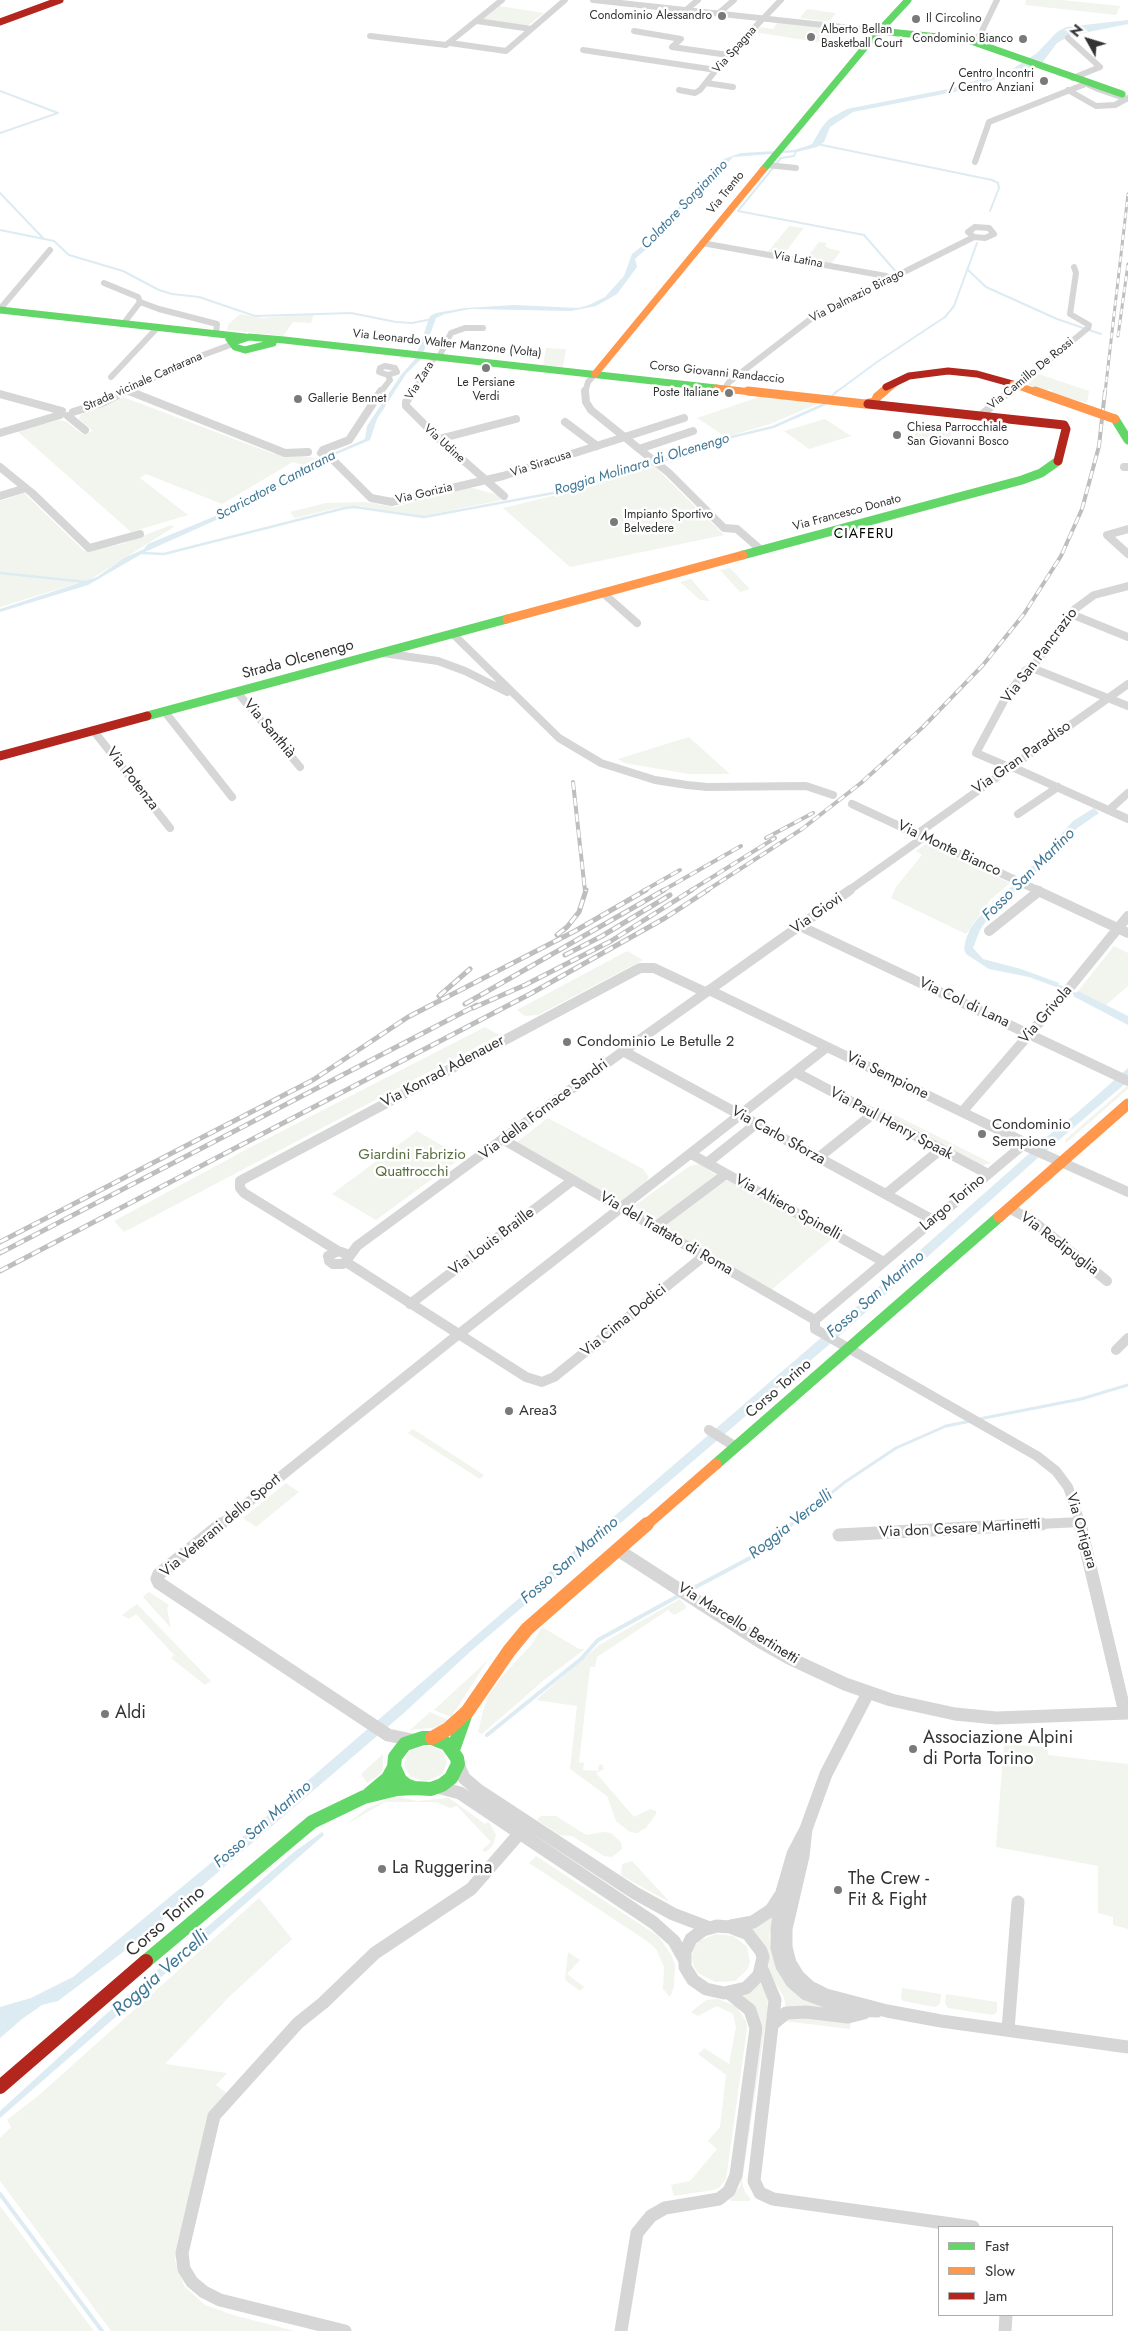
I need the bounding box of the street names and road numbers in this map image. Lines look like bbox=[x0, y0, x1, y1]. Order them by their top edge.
street label: Via Spagna bbox=[710, 23, 760, 77]
street label: Via Trento bbox=[704, 169, 748, 217]
street label: Via Latina bbox=[772, 249, 824, 271]
street label: Via Dalmazio Birago bbox=[807, 266, 907, 326]
street label: Via Leonardo Walter Manzone (Volta) bbox=[352, 327, 542, 361]
street label: Via Camillo De Rossi bbox=[985, 335, 1077, 413]
street label: Strada vicinale Cantarana bbox=[81, 349, 205, 415]
street label: Via Zara bbox=[403, 359, 437, 403]
street label: Corso Giovanni Randaccio bbox=[649, 359, 785, 387]
street label: Via Udine bbox=[420, 422, 468, 466]
street label: Via Siracusa bbox=[509, 447, 573, 481]
street label: Via Gorizia bbox=[394, 480, 454, 508]
street label: Via Francesco Donato bbox=[791, 492, 903, 534]
street label: Via San Pancrazio bbox=[998, 605, 1082, 707]
street label: Strada Olcenengo bbox=[240, 636, 356, 684]
street label: Via Santhià bbox=[239, 696, 299, 762]
street label: Via Gran Paradiso bbox=[969, 717, 1075, 799]
street label: Via Potenza bbox=[102, 744, 162, 814]
street label: Via Monte Bianco bbox=[894, 817, 1004, 881]
street label: Via Giovi bbox=[787, 890, 847, 938]
street label: Via Col di Lana bbox=[916, 974, 1012, 1032]
street label: Via Grivola bbox=[1016, 982, 1076, 1048]
street label: Via Konrad Adenauer bbox=[378, 1032, 508, 1112]
street label: Via Sempione bbox=[843, 1048, 931, 1104]
street label: Via della Fornace Sandri bbox=[476, 1056, 612, 1164]
street label: Via Paul Henry Spaak bbox=[826, 1084, 956, 1164]
street label: Via Carlo Sforza bbox=[728, 1103, 828, 1169]
street label: Via Altiero Spinelli bbox=[732, 1171, 844, 1245]
street label: Largo Torino bbox=[917, 1171, 989, 1235]
street label: Via del Trattato di Roma bbox=[596, 1188, 736, 1280]
street label: Via Louis Braille bbox=[446, 1204, 538, 1280]
street label: Via Redipuglia bbox=[1016, 1209, 1102, 1279]
street label: Via Cima Dodici bbox=[578, 1281, 670, 1361]
street label: Corso Torino bbox=[742, 1356, 816, 1422]
street label: Via Veterani dello Sport bbox=[157, 1470, 285, 1582]
street label: Via Ortigara bbox=[1062, 1491, 1100, 1571]
street label: Via don Cesare Martinetti bbox=[879, 1516, 1041, 1542]
street label: Via Marcello Bertinetti bbox=[674, 1579, 802, 1669]
street label: Corso Torino bbox=[122, 1882, 210, 1962]

